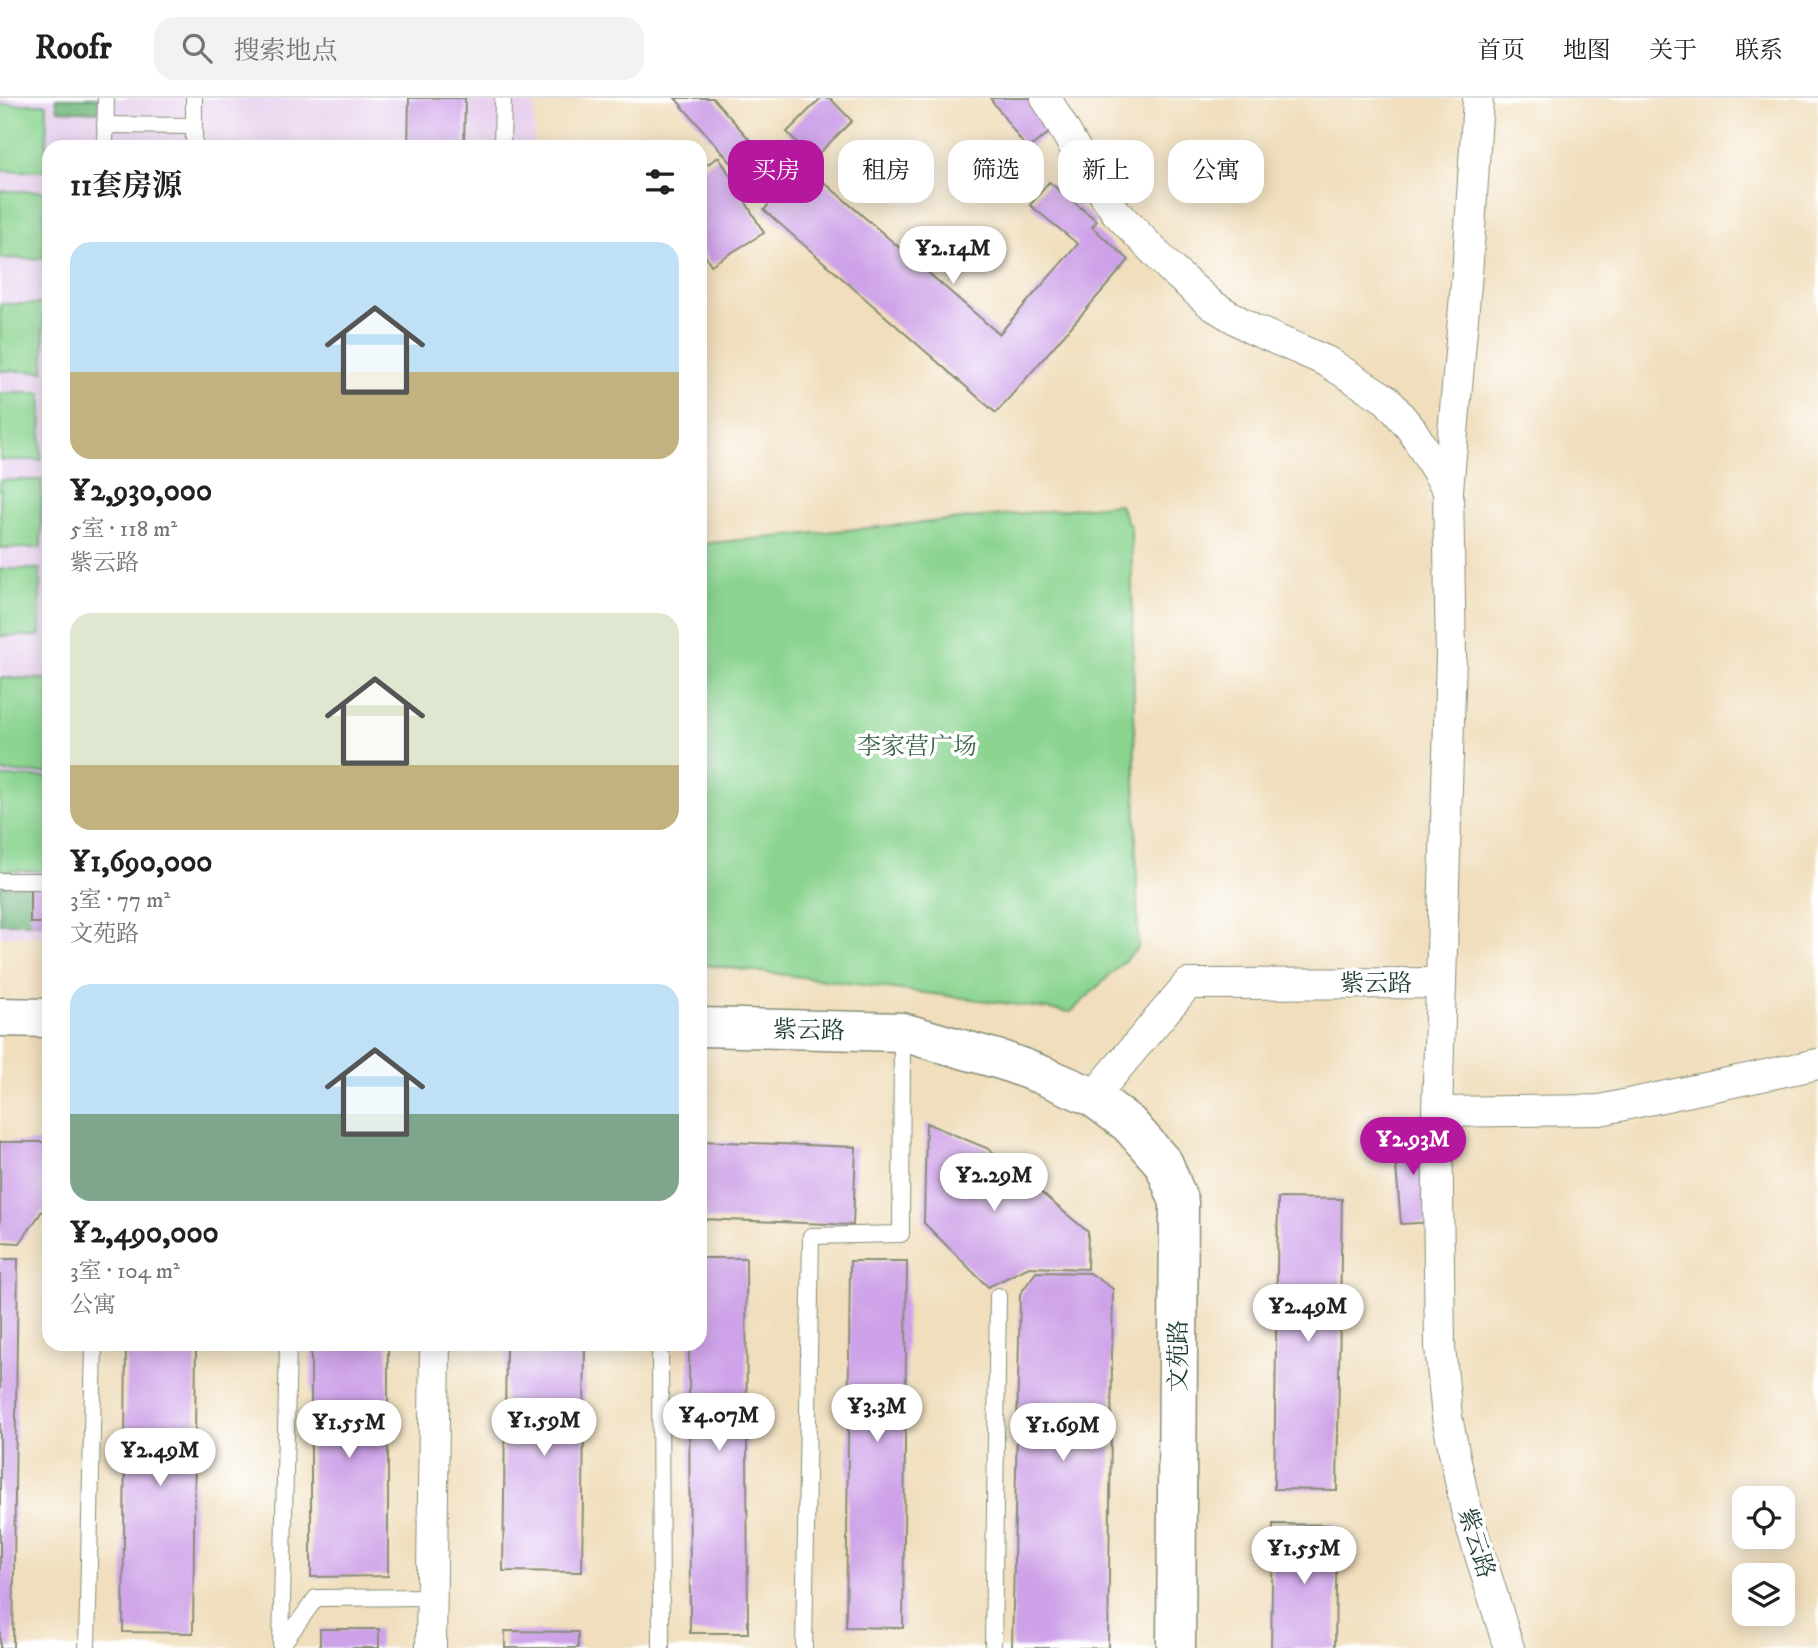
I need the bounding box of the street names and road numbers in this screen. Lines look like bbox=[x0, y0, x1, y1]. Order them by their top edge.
street label: 紫云路 bbox=[1340, 969, 1412, 999]
street label: 紫云路 bbox=[773, 1015, 845, 1047]
street label: 文苑路 bbox=[1164, 1320, 1194, 1392]
street label: 紫云路 bbox=[1451, 1504, 1501, 1582]

